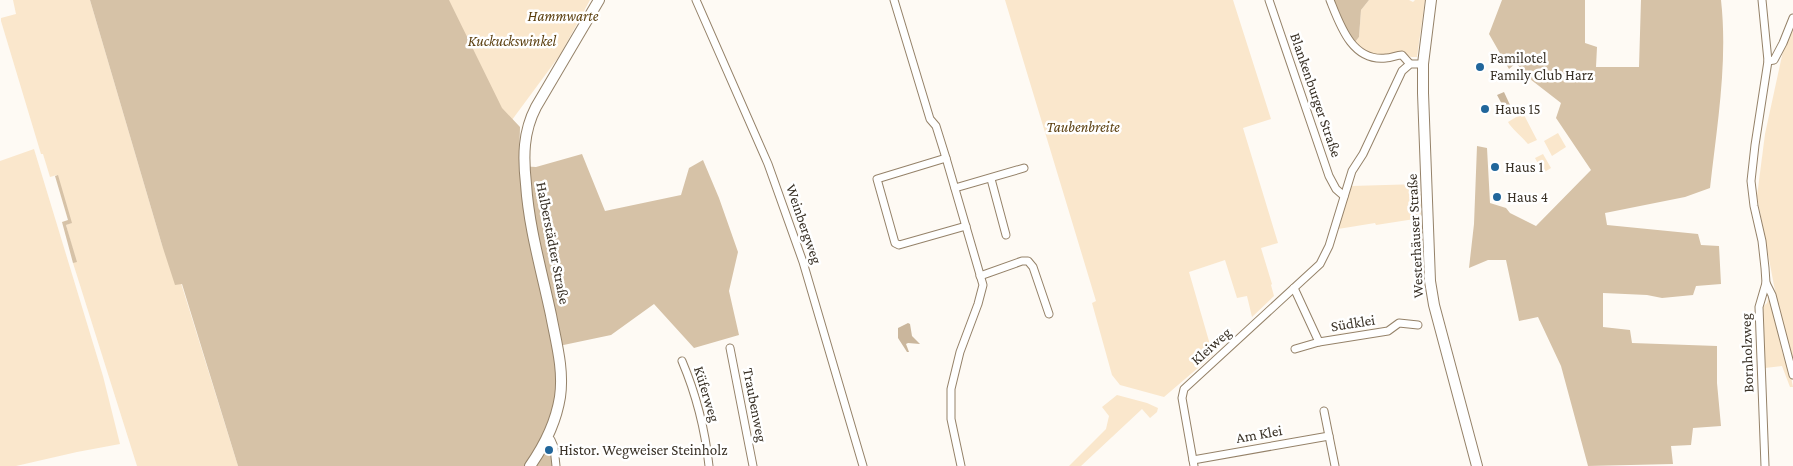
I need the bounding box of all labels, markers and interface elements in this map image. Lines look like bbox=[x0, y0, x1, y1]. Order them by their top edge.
park label: Hammwarte bbox=[528, 8, 599, 24]
street label: Blankenburger Straße bbox=[1286, 31, 1345, 160]
park label: Kuckuckswinkel bbox=[468, 33, 557, 49]
place label: Familotel Family Club Harz bbox=[1490, 50, 1593, 84]
marker: Familotel Family Club Harz bbox=[1474, 61, 1486, 73]
place label: Haus 15 bbox=[1495, 101, 1541, 117]
marker: Haus 15 bbox=[1479, 103, 1491, 115]
park label: Taubenbreite bbox=[1046, 119, 1120, 135]
place label: Haus 1 bbox=[1505, 159, 1543, 175]
marker: Haus 1 bbox=[1489, 161, 1501, 173]
street label: Westerhäuser Straße bbox=[1404, 173, 1426, 299]
street label: Halberstädter Straße bbox=[533, 180, 573, 306]
street label: Weinbergweg bbox=[782, 182, 825, 266]
place label: Haus 4 bbox=[1507, 189, 1548, 205]
marker: Haus 4 bbox=[1491, 191, 1503, 203]
street label: Südklei bbox=[1330, 312, 1376, 334]
street label: Bornholzweg bbox=[1738, 313, 1757, 393]
street label: Kleiweg bbox=[1188, 324, 1235, 369]
street label: Küferweg bbox=[690, 364, 723, 424]
street label: Traubenweg bbox=[739, 367, 770, 444]
street label: Am Klei bbox=[1235, 422, 1283, 446]
place label: Histor. Wegweiser Steinholz bbox=[559, 442, 728, 459]
marker: Histor. Wegweiser Steinholz bbox=[543, 444, 555, 456]

